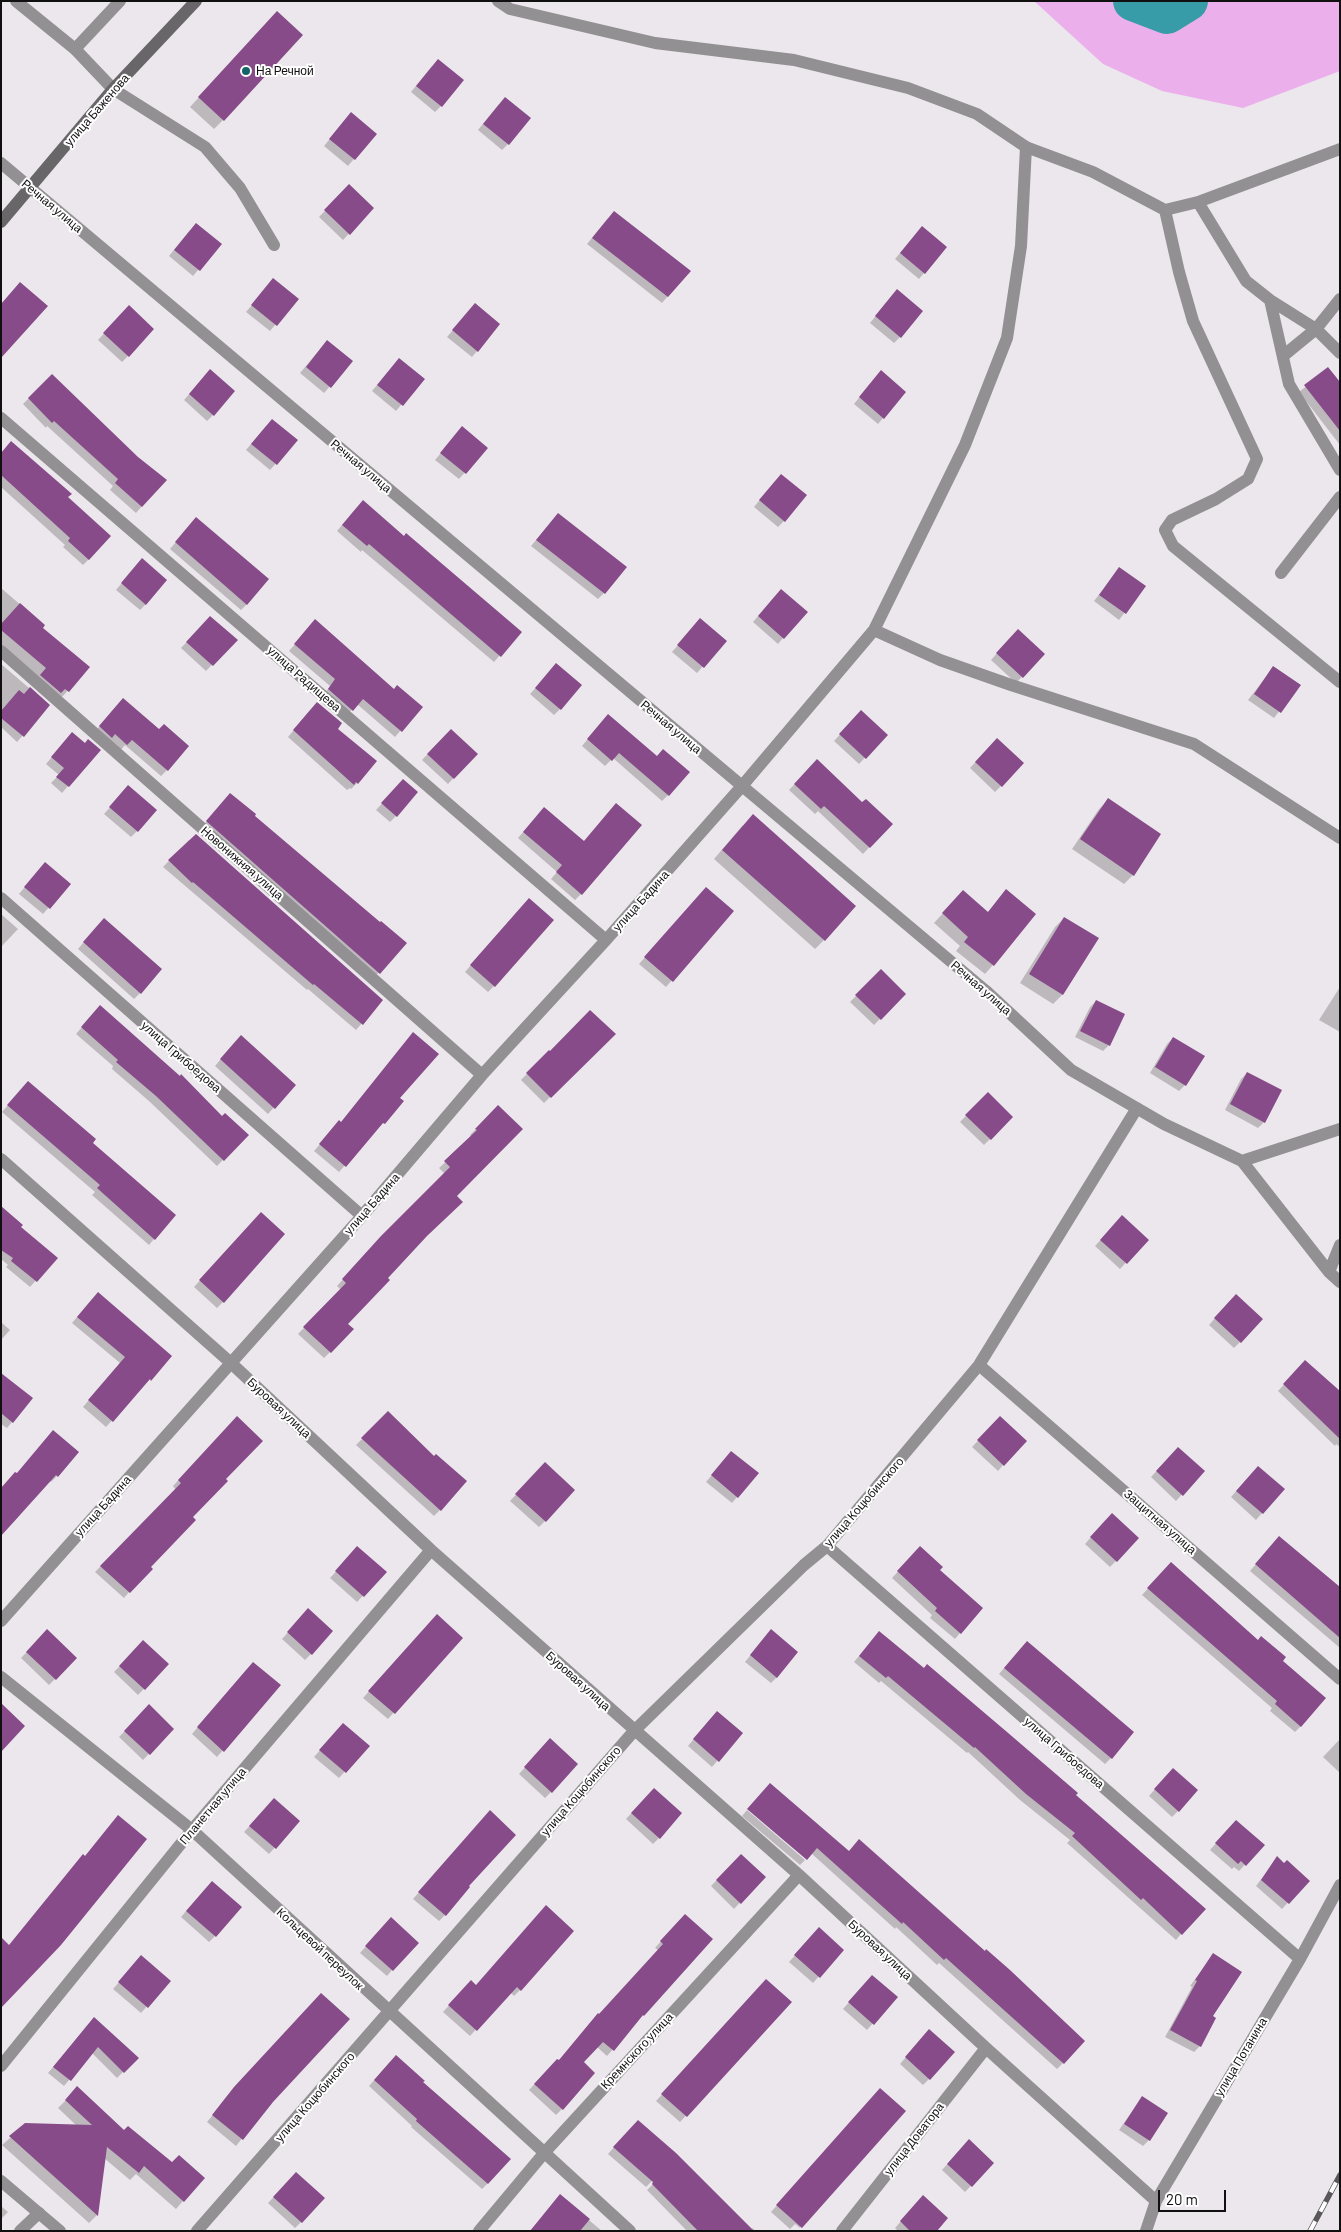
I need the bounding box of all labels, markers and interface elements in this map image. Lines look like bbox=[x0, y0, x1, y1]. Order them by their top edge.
place label: На Речной bbox=[256, 64, 314, 78]
marker: На Речной bbox=[240, 65, 252, 77]
street label: улица Баженова bbox=[62, 71, 132, 149]
street label: Речная улица bbox=[19, 176, 85, 236]
street label: Речная улица bbox=[328, 436, 394, 496]
street label: улица Радищева bbox=[264, 643, 344, 715]
street label: Речная улица bbox=[638, 697, 704, 757]
street label: Новонижняя улица bbox=[198, 823, 286, 903]
street label: улица Бадина bbox=[610, 868, 672, 934]
street label: Речная улица bbox=[948, 958, 1014, 1018]
street label: улица Грибоедова bbox=[138, 1018, 224, 1096]
street label: улица Бадина bbox=[341, 1170, 403, 1238]
street label: Буровая улица bbox=[244, 1375, 314, 1441]
street label: улица Коцюбинского bbox=[821, 1454, 907, 1550]
street label: улица Бадина bbox=[72, 1473, 134, 1539]
street label: Защитная улица bbox=[1121, 1487, 1199, 1557]
street label: Буровая улица bbox=[543, 1648, 613, 1714]
street label: улица Грибоедова bbox=[1021, 1714, 1107, 1792]
street label: улица Коцюбинского bbox=[538, 1743, 624, 1839]
street label: Планетная улица bbox=[177, 1765, 249, 1847]
street label: Кольцевой переулок bbox=[274, 1905, 366, 1993]
street label: Буровая улица bbox=[845, 1917, 915, 1983]
street label: Кремнского улица bbox=[598, 2010, 676, 2092]
street label: улица Потанина bbox=[1212, 2015, 1270, 2099]
street label: улица Коцюбинского bbox=[272, 2049, 358, 2145]
street label: улица Доватора bbox=[881, 2100, 947, 2178]
scale bar bbox=[1161, 2180, 1228, 2212]
text: 20 m bbox=[1166, 2190, 1198, 2208]

